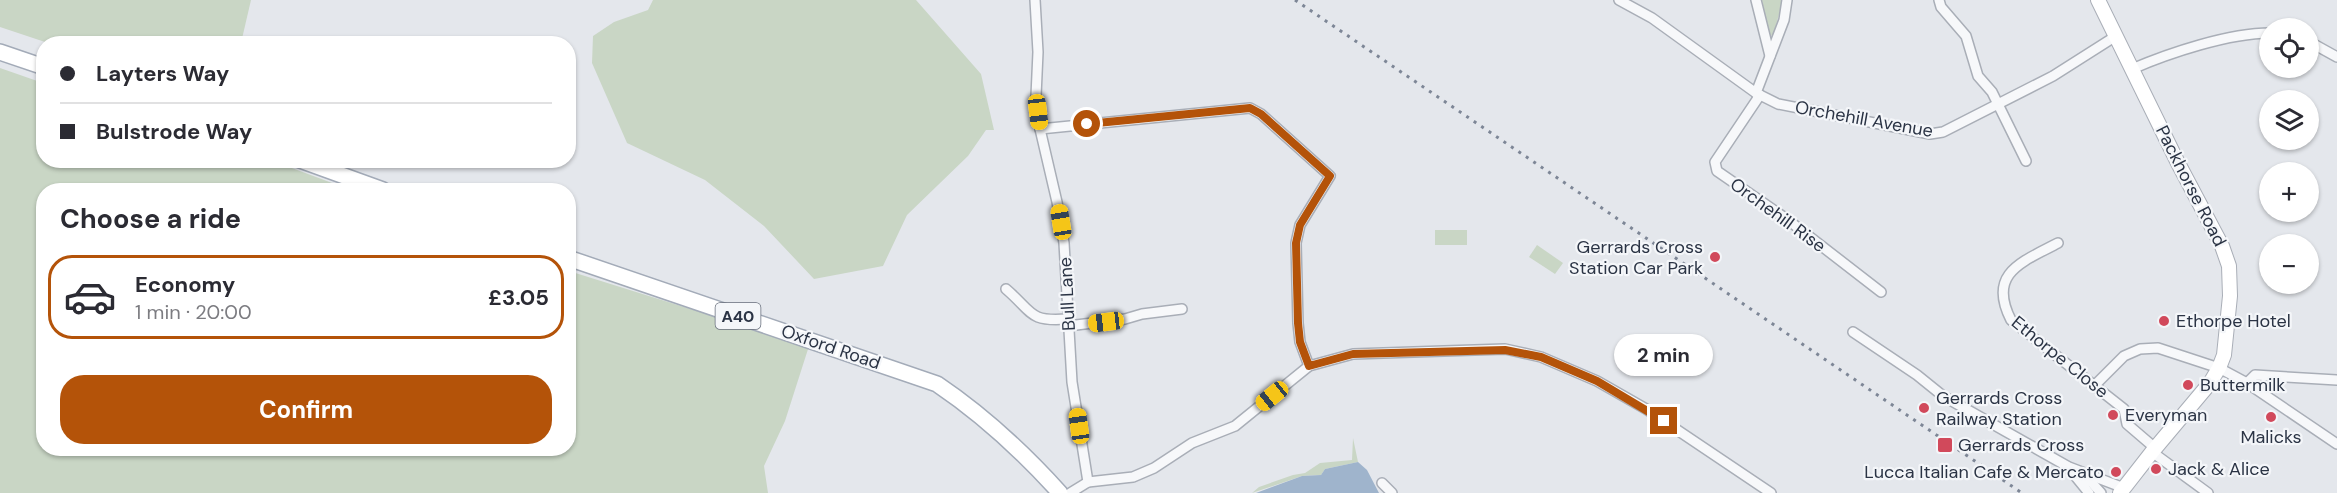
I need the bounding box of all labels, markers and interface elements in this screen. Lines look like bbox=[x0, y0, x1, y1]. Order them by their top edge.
map controls bbox=[2259, 18, 2319, 294]
button: locate bbox=[2259, 18, 2319, 78]
text: Layters Way bbox=[96, 59, 229, 88]
button: layers bbox=[2259, 90, 2319, 150]
car bbox=[1027, 93, 1049, 131]
street label: Orchehill Avenue bbox=[1793, 95, 1935, 143]
route start bbox=[1073, 110, 1100, 137]
text: Bulstrode Way bbox=[96, 117, 252, 146]
street label: Packhorse Road bbox=[2150, 121, 2232, 251]
button: + bbox=[2259, 162, 2319, 222]
street label: Orchehill Rise bbox=[1725, 172, 1831, 258]
text: Choose a ride bbox=[60, 201, 241, 236]
car bbox=[1049, 203, 1073, 241]
button: − bbox=[2259, 234, 2319, 294]
place label: Gerrards Cross Station Car Park bbox=[1569, 235, 1703, 280]
marker: Gerrards Cross Station Car Park bbox=[1708, 250, 1722, 264]
street label: Bull Lane bbox=[1053, 257, 1081, 331]
icon: car bbox=[63, 270, 117, 324]
text: Economy bbox=[135, 270, 235, 299]
text: £3.05 bbox=[488, 283, 549, 312]
text: 1 min · 20:00 bbox=[135, 299, 252, 325]
road number: A40 bbox=[716, 303, 760, 329]
place label: Ethorpe Hotel bbox=[2176, 309, 2291, 333]
car bbox=[1087, 311, 1125, 333]
street label: Ethorpe Close bbox=[2007, 311, 2113, 403]
marker: Ethorpe Hotel bbox=[2157, 314, 2171, 328]
street label: Oxford Road bbox=[778, 319, 884, 375]
callout: 2 min bbox=[1614, 334, 1714, 376]
text: 2 min bbox=[1637, 342, 1690, 368]
place label: Buttermilk bbox=[2200, 373, 2285, 397]
button: Confirm bbox=[60, 375, 552, 444]
car bbox=[1252, 378, 1292, 414]
marker: Buttermilk bbox=[2181, 378, 2195, 392]
place label: Gerrards Cross Railway Station bbox=[1936, 386, 2062, 431]
marker: Gerrards Cross Railway Station bbox=[1917, 401, 1931, 415]
place label: Everyman bbox=[2125, 403, 2207, 427]
car bbox=[1068, 407, 1090, 445]
route end bbox=[1650, 407, 1677, 434]
marker: Everyman bbox=[2106, 408, 2120, 422]
marker: Malicks bbox=[2264, 410, 2278, 424]
place label: Malicks bbox=[2240, 425, 2302, 449]
place label: Gerrards Cross bbox=[1958, 433, 2084, 457]
marker: Gerrards Cross bbox=[1936, 436, 1954, 454]
place label: Jack & Alice bbox=[2168, 457, 2270, 481]
place label: Lucca Italian Cafe & Mercato bbox=[1864, 460, 2104, 484]
marker: Jack & Alice bbox=[2149, 462, 2163, 476]
marker: Lucca Italian Cafe & Mercato bbox=[2109, 465, 2123, 479]

